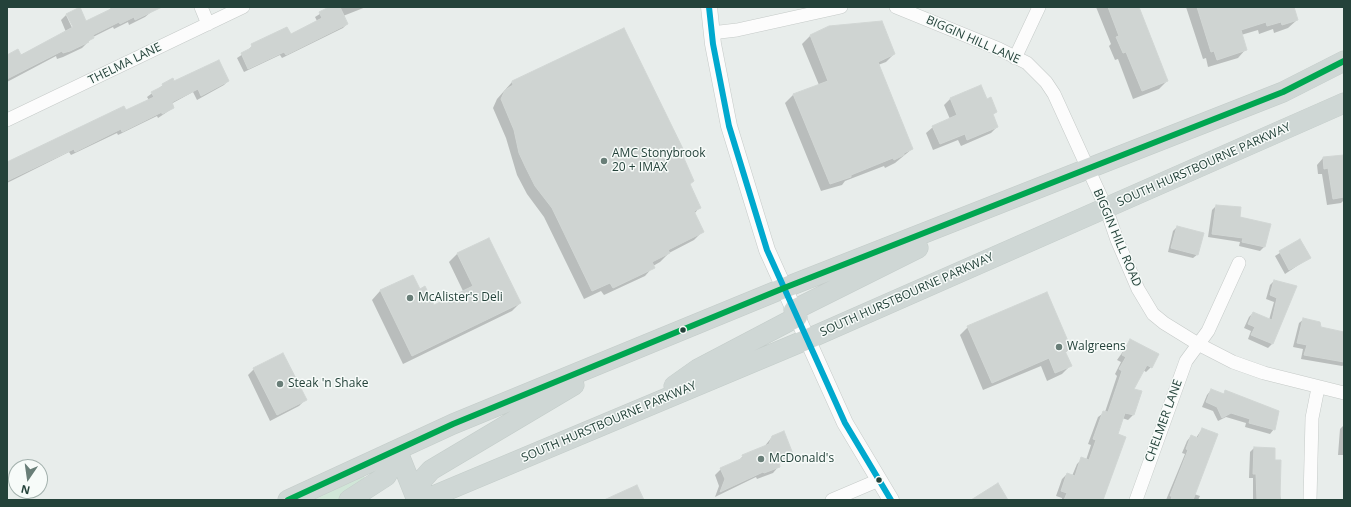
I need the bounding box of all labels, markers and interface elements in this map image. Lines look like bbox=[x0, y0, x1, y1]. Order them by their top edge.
street label: BIGGIN HILL LANE bbox=[924, 13, 1022, 67]
street label: THELMA LANE bbox=[86, 40, 164, 88]
street label: SOUTH HURSTBOURNE PARKWAY bbox=[1115, 120, 1293, 210]
place label: AMC Stonybrook 20 + IMAX bbox=[612, 147, 705, 175]
marker: AMC Stonybrook 20 + IMAX bbox=[599, 156, 609, 166]
street label: BIGGIN HILL ROAD bbox=[1090, 187, 1144, 289]
street label: SOUTH HURSTBOURNE PARKWAY bbox=[818, 250, 996, 340]
place label: McAlister's Deli bbox=[418, 291, 503, 305]
marker: McAlister's Deli bbox=[405, 293, 415, 303]
unlabelled marker bbox=[678, 325, 688, 335]
place label: Walgreens bbox=[1067, 340, 1126, 354]
marker: Walgreens bbox=[1054, 342, 1064, 352]
place label: Steak 'n Shake bbox=[288, 377, 368, 391]
street label: CHELMER LANE bbox=[1142, 378, 1186, 464]
marker: Steak 'n Shake bbox=[275, 379, 285, 389]
street label: SOUTH HURSTBOURNE PARKWAY bbox=[519, 379, 699, 465]
place label: McDonald's bbox=[769, 452, 834, 466]
marker: McDonald's bbox=[756, 454, 766, 464]
north arrow bbox=[8, 459, 48, 499]
unlabelled marker bbox=[874, 475, 884, 485]
text: N bbox=[19, 482, 31, 499]

